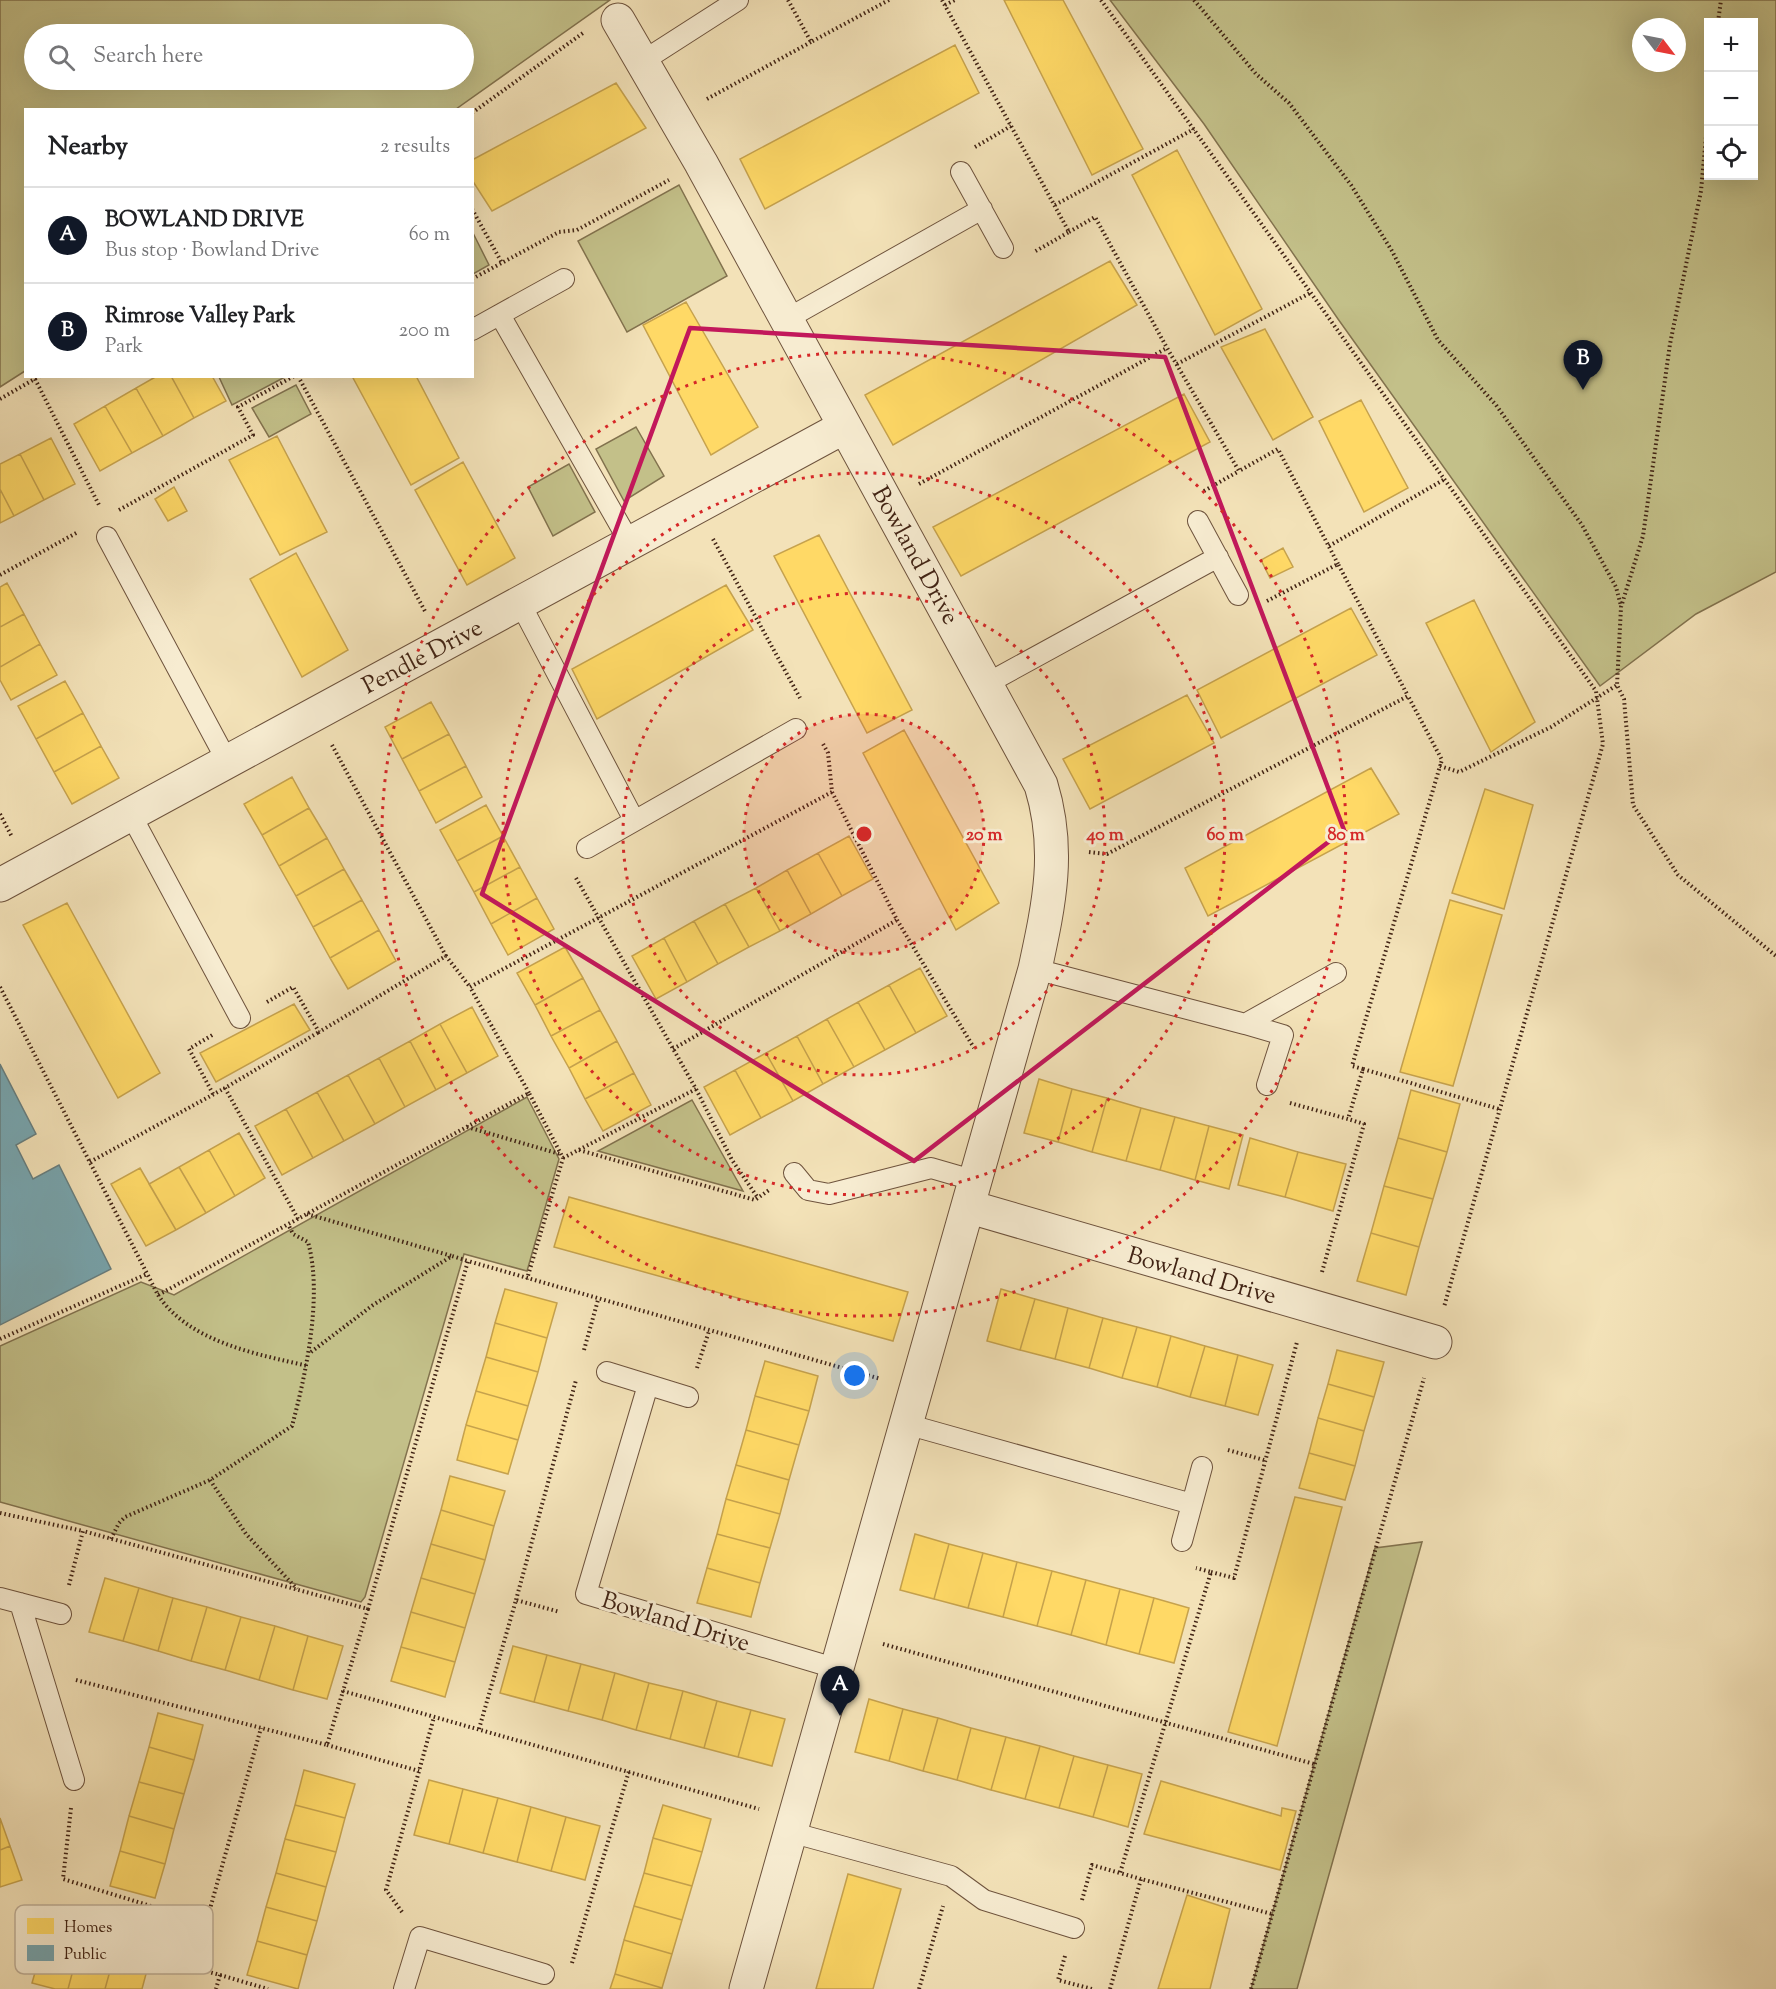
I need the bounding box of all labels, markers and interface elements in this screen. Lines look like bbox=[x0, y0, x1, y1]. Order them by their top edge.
north arrow bbox=[1632, 18, 1686, 72]
map controls bbox=[1704, 18, 1758, 180]
button: + bbox=[1704, 18, 1758, 72]
search box bbox=[24, 24, 474, 90]
icon: search bbox=[45, 41, 78, 74]
text: Search here bbox=[93, 41, 203, 73]
button: − bbox=[1704, 72, 1758, 126]
button: locate bbox=[1704, 126, 1758, 180]
text: Nearby bbox=[48, 129, 128, 166]
text: 2 results bbox=[380, 133, 450, 162]
text: BOWLAND DRIVE bbox=[105, 205, 304, 237]
text: A bbox=[59, 221, 76, 250]
text: 60 m bbox=[409, 221, 450, 250]
text: Bus stop · Bowland Drive bbox=[105, 237, 319, 266]
text: Rimrose Valley Park bbox=[105, 301, 295, 333]
text: B bbox=[61, 317, 74, 346]
text: 200 m bbox=[399, 317, 450, 346]
text: Park bbox=[105, 333, 143, 362]
pin: B bbox=[1564, 340, 1602, 390]
street label: Bowland Drive bbox=[862, 481, 966, 631]
street label: Pendle Drive bbox=[357, 612, 489, 704]
text: 20 m bbox=[966, 823, 1002, 849]
text: 40 m bbox=[1085, 823, 1124, 849]
text: 60 m bbox=[1206, 823, 1244, 849]
text: 80 m bbox=[1327, 823, 1365, 849]
centre of rings bbox=[854, 824, 874, 844]
street label: Bowland Drive bbox=[1123, 1239, 1280, 1314]
your location bbox=[840, 1361, 869, 1390]
street label: Bowland Drive bbox=[597, 1584, 754, 1662]
pin: A bbox=[820, 1666, 860, 1716]
legend bbox=[15, 1905, 213, 1974]
text: Homes bbox=[64, 1917, 112, 1940]
text: Public bbox=[64, 1944, 107, 1967]

